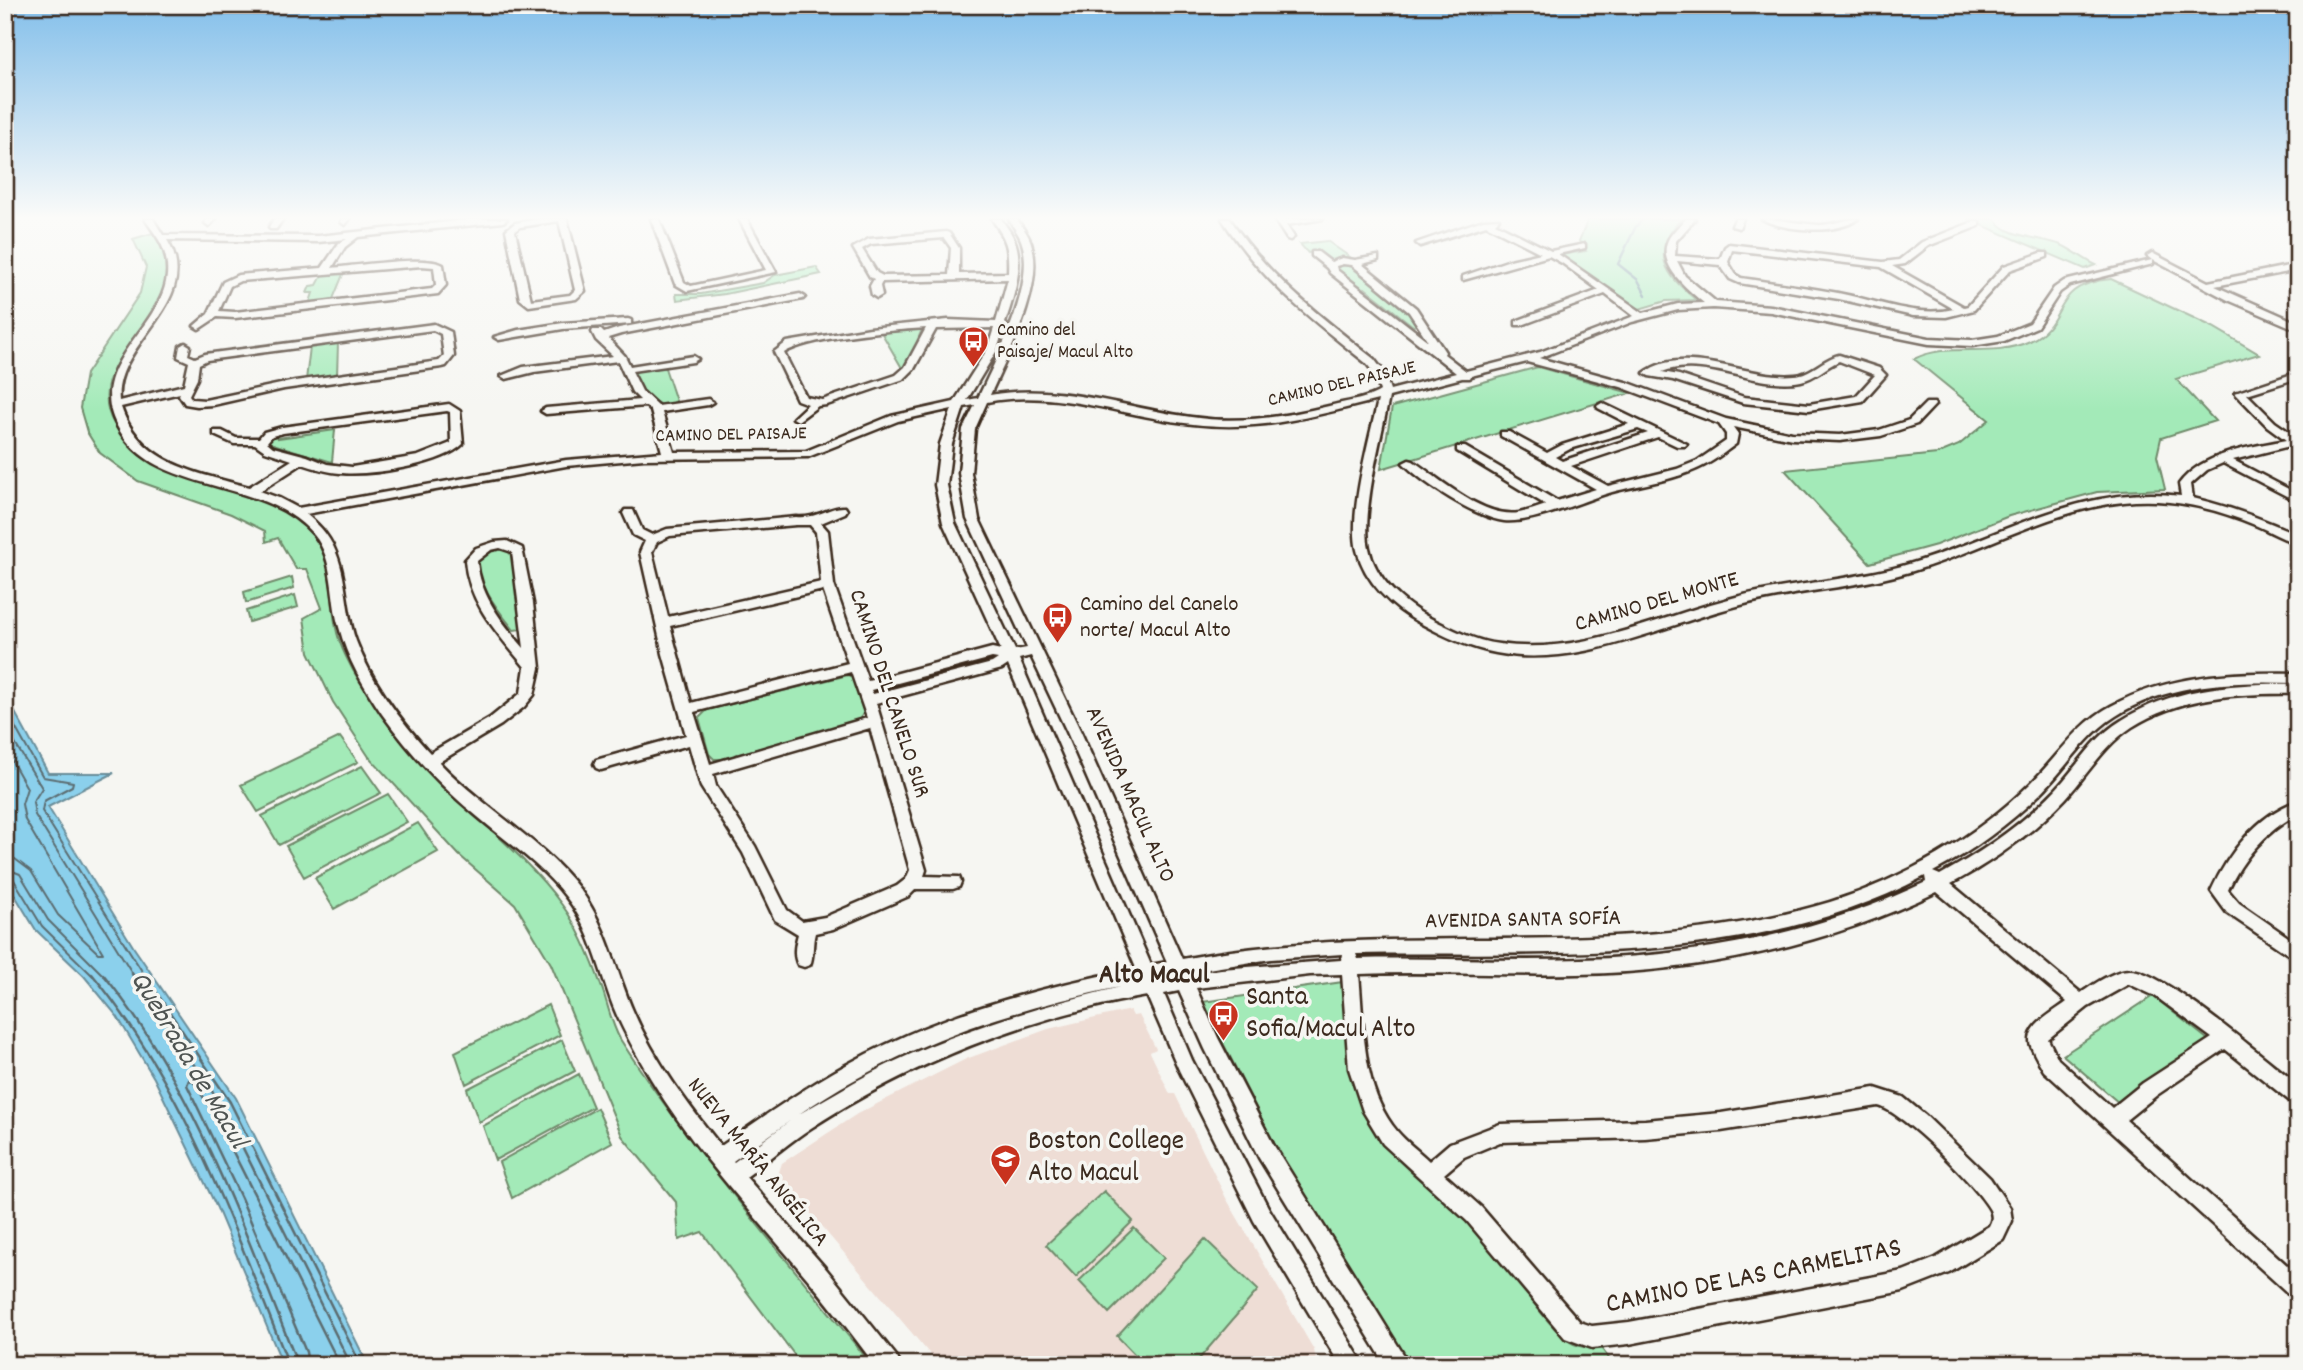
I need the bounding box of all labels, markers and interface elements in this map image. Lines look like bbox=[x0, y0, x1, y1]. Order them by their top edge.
place label: Camino del Paisaje/ Macul Alto bbox=[997, 318, 1133, 367]
bus stop icon: Camino del Paisaje/ Macul Alto bbox=[957, 325, 991, 369]
street label: CAMINO DEL PAISAJE bbox=[1265, 355, 1419, 415]
street label: CAMINO DEL PAISAJE bbox=[655, 421, 807, 451]
street label: CAMINO DEL MONTE bbox=[1571, 564, 1743, 642]
street label: CAMINO DEL CANELO SUR bbox=[839, 586, 937, 802]
place label: Camino del Canelo norte/ Macul Alto bbox=[1080, 589, 1239, 648]
bus stop icon: Camino del Canelo norte/ Macul Alto bbox=[1040, 601, 1074, 645]
street label: AVENIDA MACUL ALTO bbox=[1075, 702, 1183, 888]
street label: AVENIDA SANTA SOFÍA bbox=[1425, 903, 1621, 939]
district label: Alto Macul bbox=[1099, 957, 1210, 997]
water label: Quebrada de Macul bbox=[118, 965, 257, 1159]
place label: Santa Sofia/Macul Alto bbox=[1246, 979, 1416, 1051]
bus stop icon: Santa Sofia/Macul Alto bbox=[1206, 998, 1240, 1042]
street label: NUEVA MARÍA ANGÉLICA bbox=[678, 1071, 836, 1255]
place label: Boston College Alto Macul bbox=[1028, 1123, 1184, 1195]
school or university icon: Boston College Alto Macul bbox=[988, 1142, 1022, 1186]
street label: CAMINO DE LAS CARMELITAS bbox=[1603, 1230, 1905, 1326]

